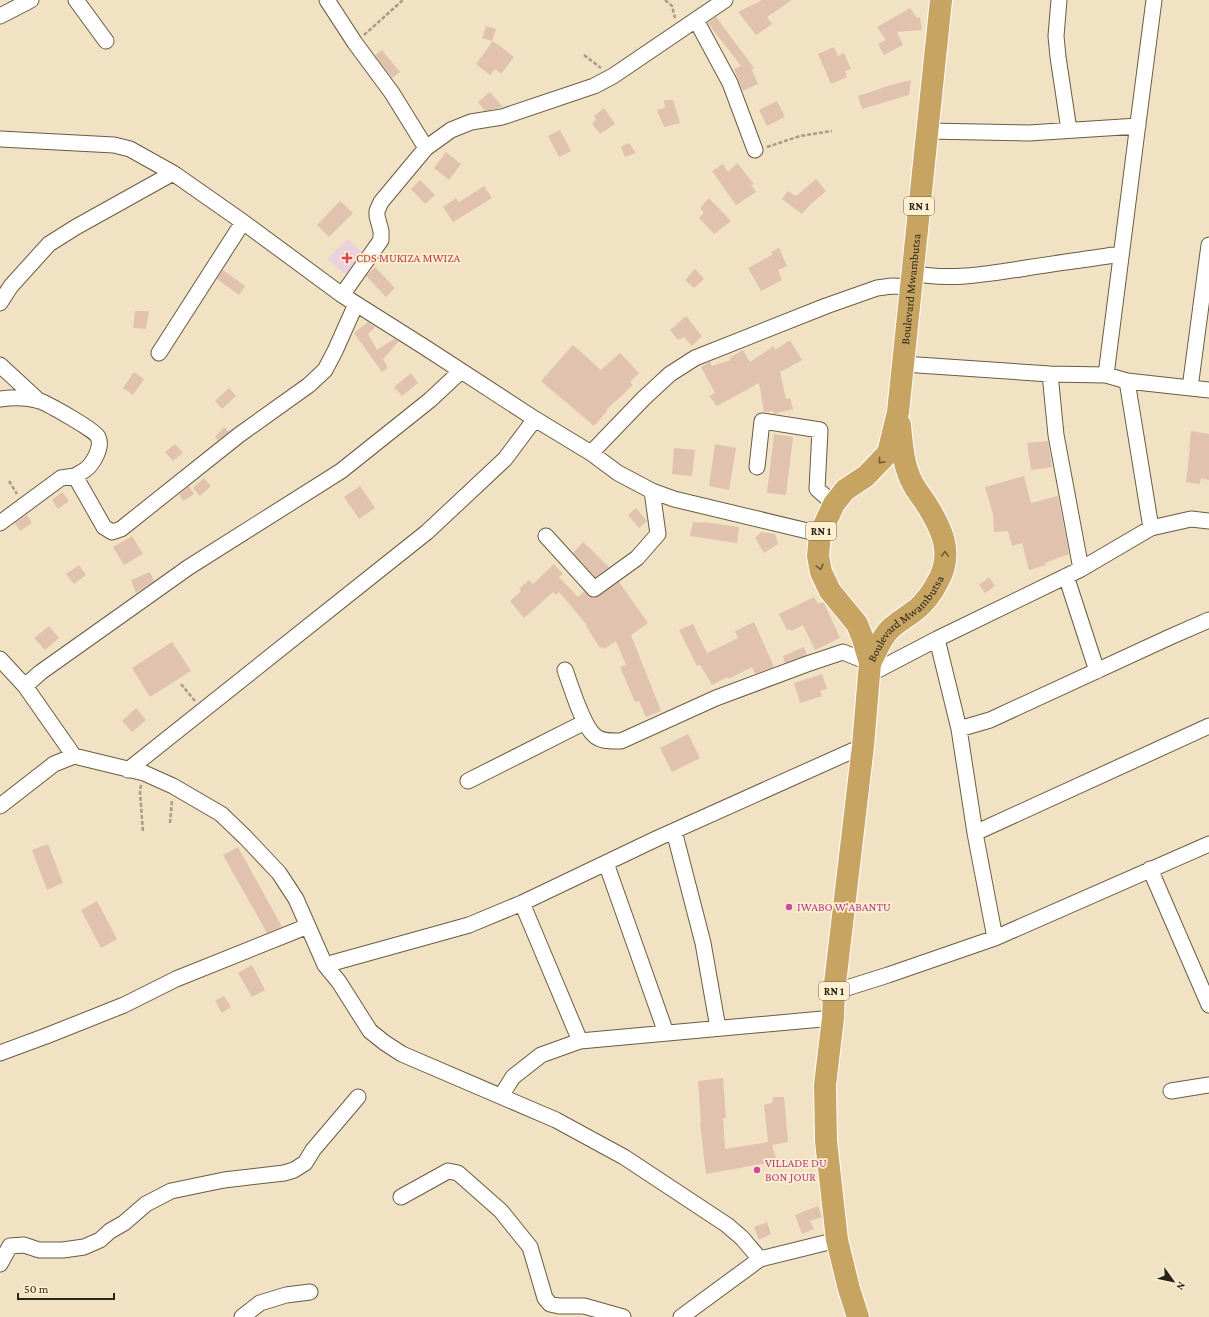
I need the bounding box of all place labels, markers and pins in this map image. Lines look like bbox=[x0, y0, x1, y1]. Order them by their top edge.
place label: CDS MUKIZA MWIZA bbox=[356, 251, 460, 265]
marker: CDS MUKIZA MWIZA bbox=[341, 252, 353, 264]
place label: IWABO W'ABANTU bbox=[797, 900, 891, 914]
marker: IWABO W'ABANTU bbox=[784, 902, 794, 912]
place label: VILLADE DU BON JOUR bbox=[765, 1156, 827, 1184]
marker: VILLADE DU BON JOUR bbox=[752, 1165, 762, 1175]

